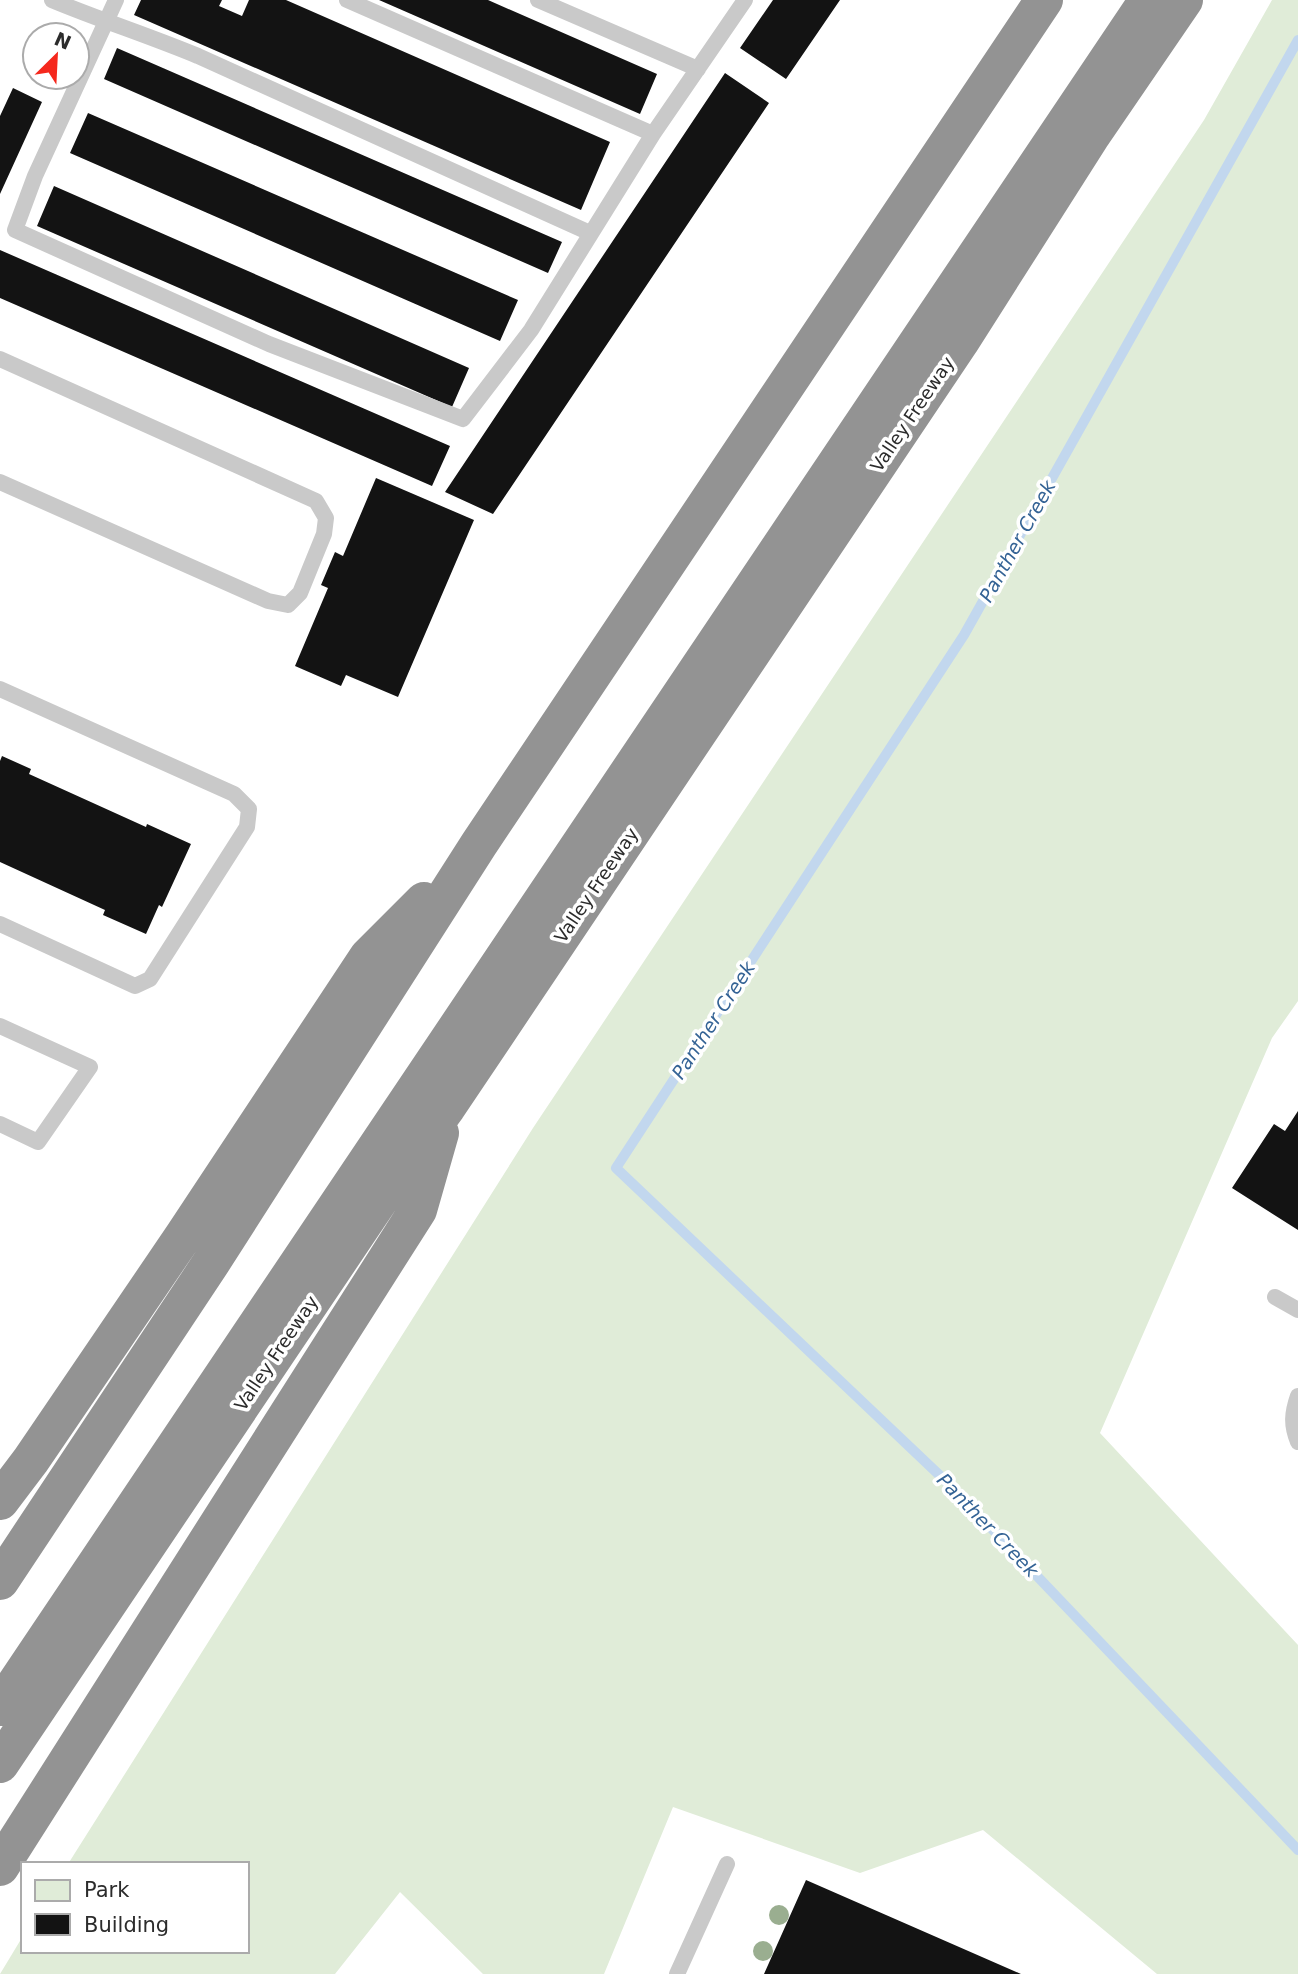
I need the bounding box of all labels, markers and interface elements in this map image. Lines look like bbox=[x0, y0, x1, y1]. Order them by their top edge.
north arrow bbox=[21, 21, 91, 91]
text: N bbox=[51, 27, 75, 54]
street label: Valley Freeway bbox=[866, 352, 958, 475]
water label: Panther Creek bbox=[974, 475, 1060, 606]
street label: Valley Freeway bbox=[550, 823, 642, 946]
water label: Panther Creek bbox=[667, 956, 760, 1083]
street label: Valley Freeway bbox=[230, 1291, 322, 1414]
water label: Panther Creek bbox=[933, 1469, 1044, 1582]
legend bbox=[21, 1862, 248, 1953]
text: Park bbox=[84, 1878, 130, 1902]
text: Building bbox=[84, 1913, 169, 1937]

